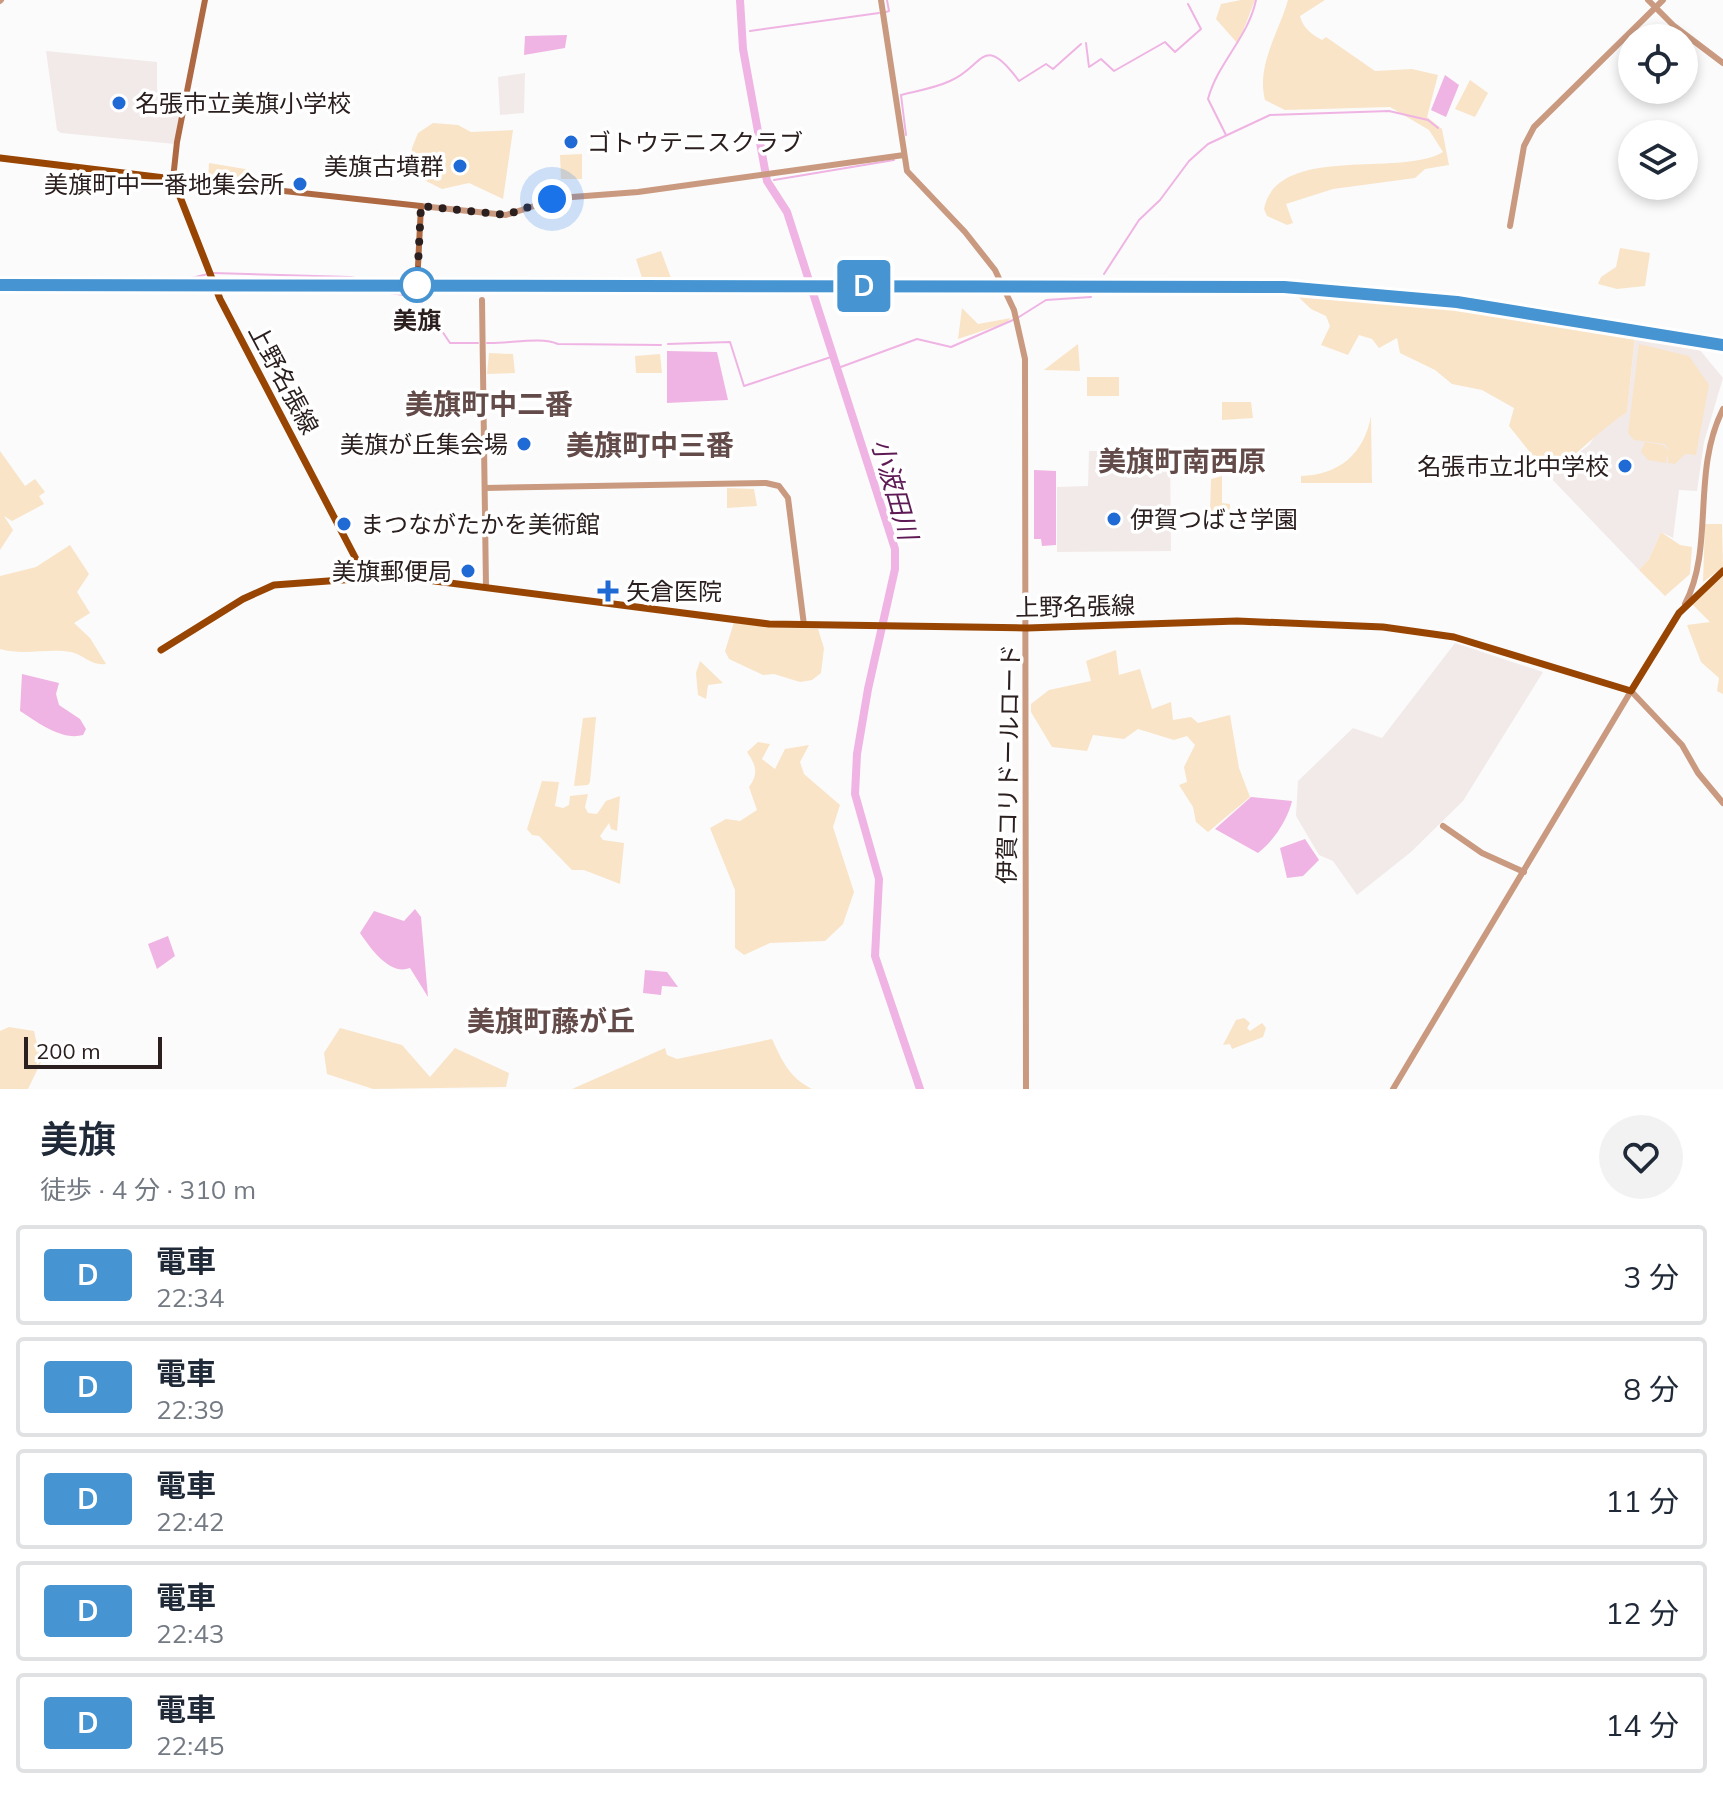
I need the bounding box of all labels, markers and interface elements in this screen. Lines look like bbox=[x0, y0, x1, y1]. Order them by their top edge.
map controls bbox=[1618, 24, 1698, 200]
button: locate bbox=[1618, 24, 1698, 104]
place label: 名張市立美旗小学校 bbox=[135, 88, 351, 118]
marker: 名張市立美旗小学校 bbox=[110, 94, 128, 112]
button: layers bbox=[1618, 120, 1698, 200]
place label: ゴトウテニスクラブ bbox=[587, 127, 803, 157]
marker: ゴトウテニスクラブ bbox=[562, 133, 580, 151]
place label: 美旗古墳群 bbox=[324, 151, 444, 181]
marker: 美旗古墳群 bbox=[451, 157, 469, 175]
place label: 美旗町中一番地集会所 bbox=[44, 169, 284, 199]
marker: 美旗町中一番地集会所 bbox=[291, 175, 309, 193]
your location bbox=[532, 179, 572, 219]
line badge: D bbox=[838, 260, 890, 312]
marker: 美旗 bbox=[400, 268, 434, 302]
text: D bbox=[853, 268, 875, 303]
place label: 美旗 bbox=[393, 305, 441, 335]
street label: 上野名張線 bbox=[243, 319, 325, 439]
district label: 美旗町中二番 bbox=[405, 386, 573, 421]
district label: 美旗町中三番 bbox=[566, 427, 734, 462]
place label: 美旗が丘集会場 bbox=[340, 429, 508, 459]
water label: 小波田川 bbox=[865, 434, 926, 546]
marker: 美旗が丘集会場 bbox=[515, 435, 533, 453]
district label: 美旗町南西原 bbox=[1098, 443, 1266, 478]
place label: 名張市立北中学校 bbox=[1417, 451, 1609, 481]
marker: 名張市立北中学校 bbox=[1616, 457, 1634, 475]
place label: 伊賀つばさ学園 bbox=[1130, 504, 1298, 534]
place label: まつながたかを美術館 bbox=[360, 509, 600, 539]
marker: 伊賀つばさ学園 bbox=[1105, 510, 1123, 528]
marker: まつながたかを美術館 bbox=[335, 515, 353, 533]
place label: 美旗郵便局 bbox=[332, 556, 452, 586]
marker: 美旗郵便局 bbox=[459, 562, 477, 580]
place label: 矢倉医院 bbox=[626, 576, 722, 606]
marker: 矢倉医院 bbox=[597, 580, 619, 602]
street label: 上野名張線 bbox=[1015, 590, 1135, 622]
street label: 伊賀コリドールロード bbox=[991, 644, 1025, 884]
district label: 美旗町藤が丘 bbox=[467, 1003, 635, 1038]
scale bar bbox=[24, 1033, 162, 1069]
text: 200 m bbox=[36, 1037, 101, 1065]
text: 美旗 bbox=[40, 1115, 116, 1163]
button: heart bbox=[1599, 1115, 1683, 1199]
text: 徒歩 · 4 分 · 310 m bbox=[40, 1173, 256, 1206]
text: 電車 bbox=[156, 1242, 216, 1280]
text: D bbox=[77, 1257, 99, 1292]
text: 3 分 bbox=[1623, 1258, 1679, 1296]
text: 22:34 bbox=[156, 1281, 224, 1314]
text: 電車 bbox=[156, 1354, 216, 1392]
text: D bbox=[77, 1369, 99, 1404]
text: 8 分 bbox=[1623, 1370, 1679, 1408]
text: 22:39 bbox=[156, 1393, 224, 1426]
text: 電車 bbox=[156, 1466, 216, 1504]
text: D bbox=[77, 1481, 99, 1516]
text: 11 分 bbox=[1605, 1482, 1679, 1520]
text: 22:42 bbox=[156, 1505, 224, 1538]
text: 電車 bbox=[156, 1578, 216, 1616]
text: D bbox=[77, 1593, 99, 1628]
text: 12 分 bbox=[1605, 1594, 1679, 1632]
text: 22:43 bbox=[156, 1617, 224, 1650]
text: 電車 bbox=[156, 1690, 216, 1728]
text: D bbox=[77, 1705, 99, 1740]
text: 14 分 bbox=[1605, 1706, 1679, 1744]
text: 22:45 bbox=[156, 1729, 224, 1762]

